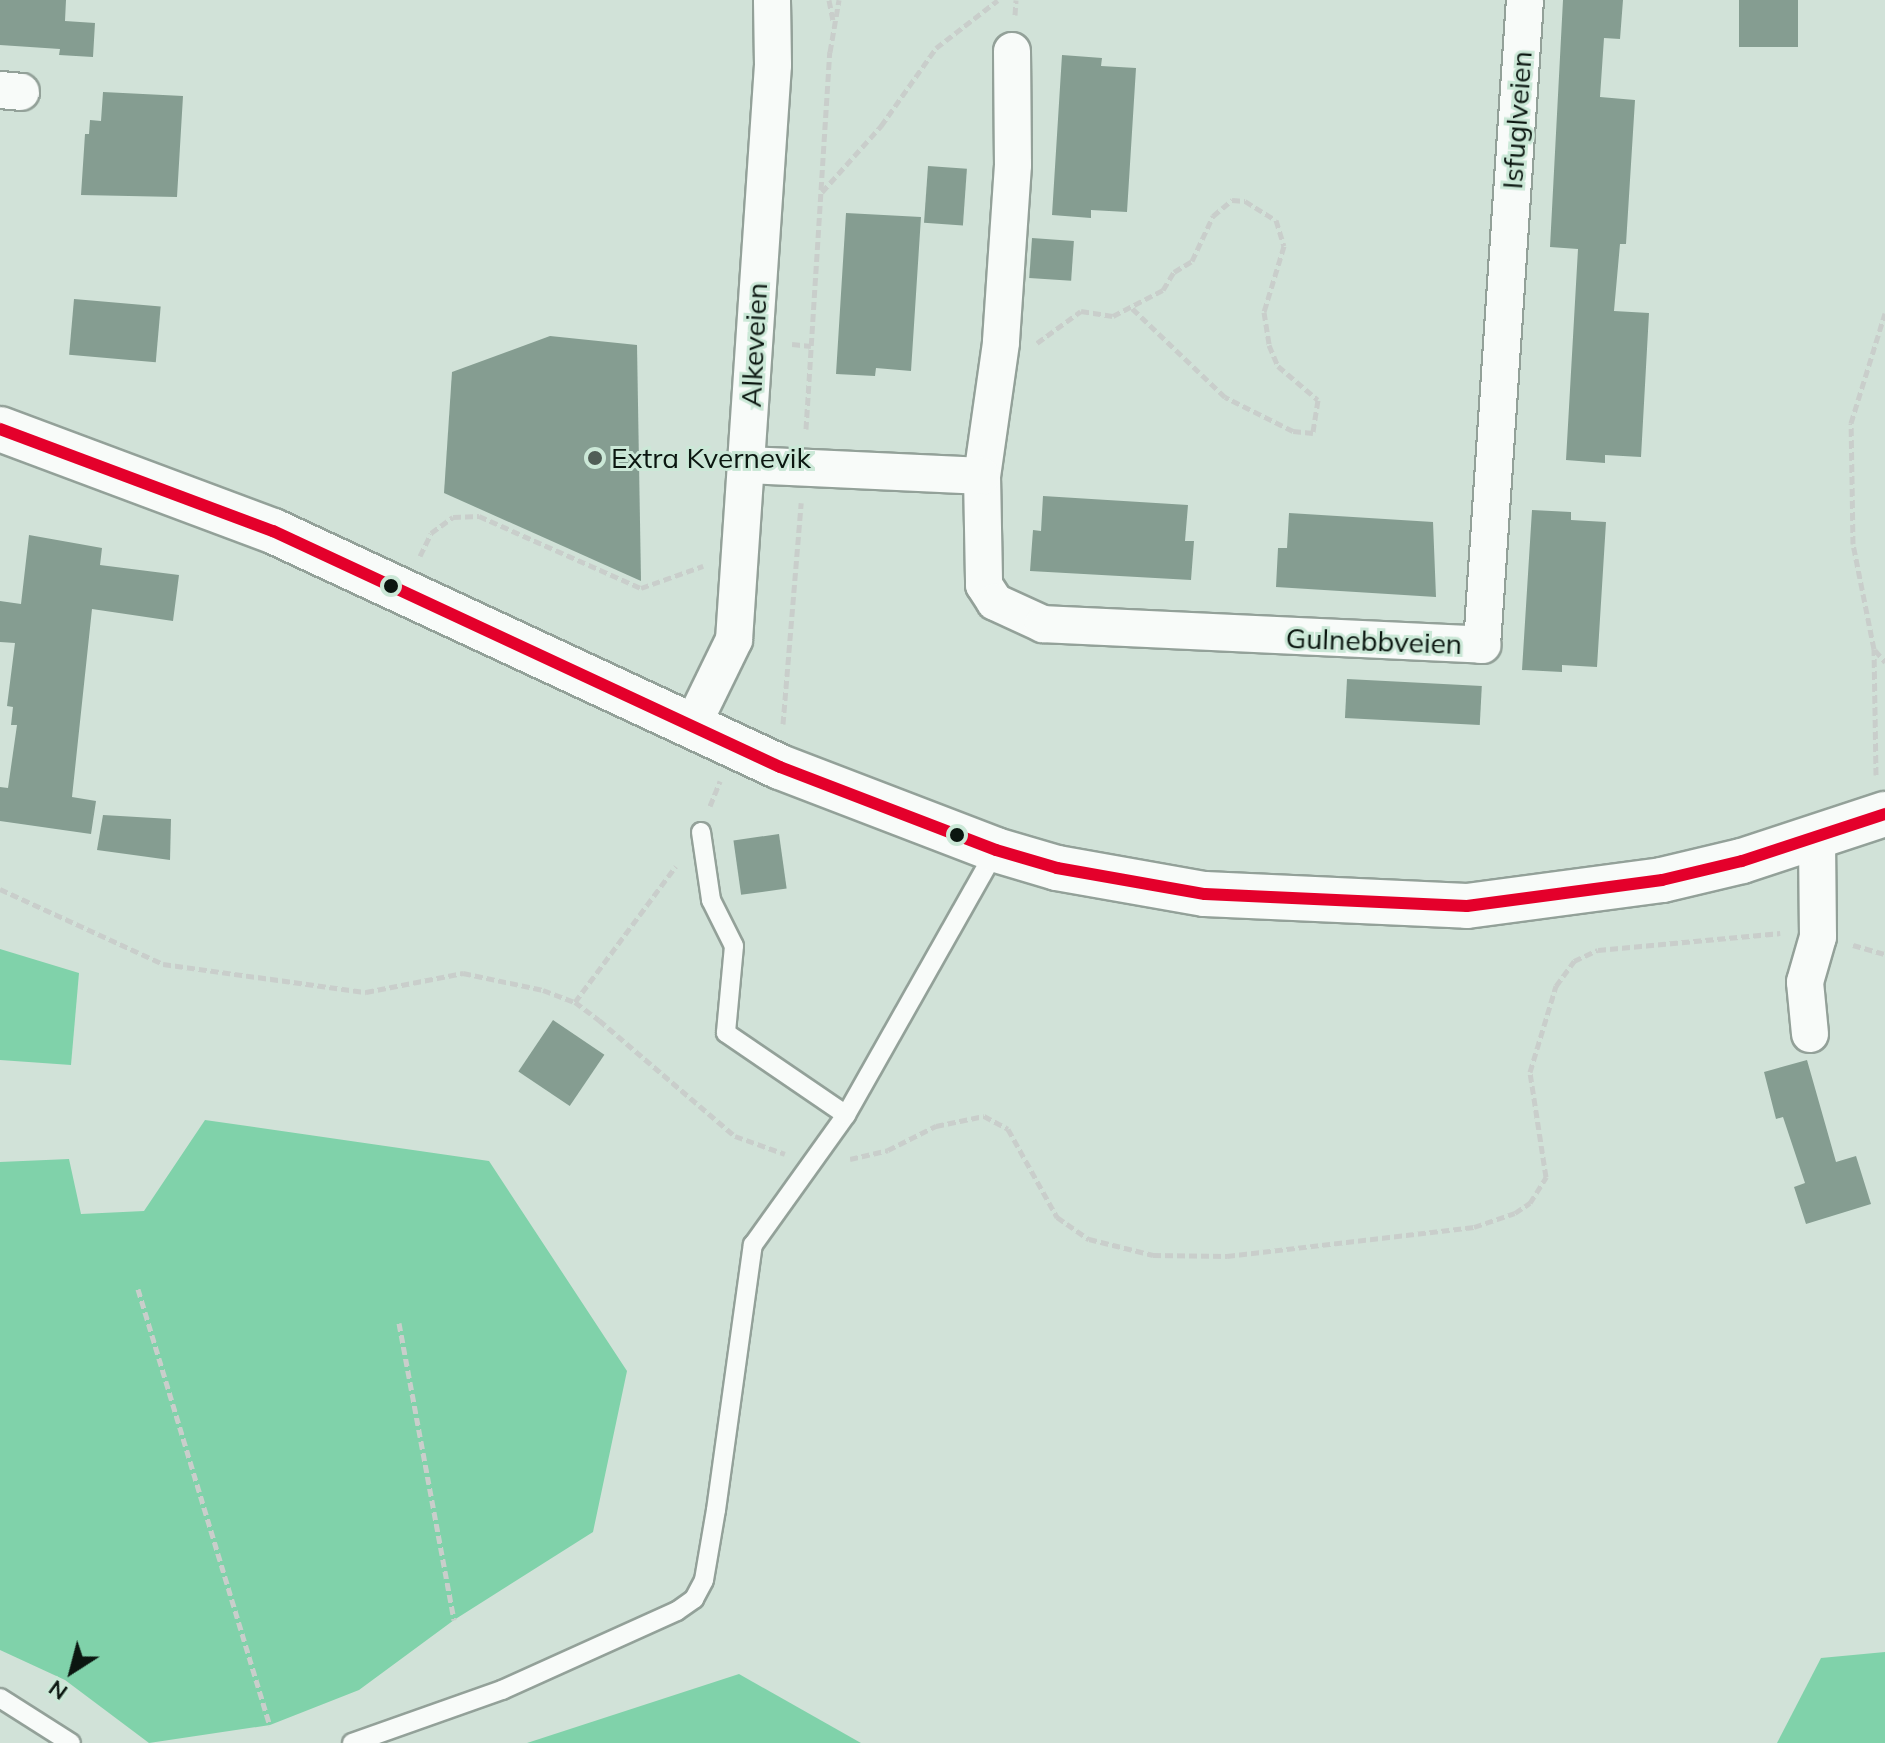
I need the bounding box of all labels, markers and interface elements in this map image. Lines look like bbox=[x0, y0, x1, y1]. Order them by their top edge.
street label: Isfuglveien bbox=[1495, 50, 1539, 190]
street label: Alkeveien bbox=[734, 282, 774, 408]
place label: Extra Kvernevik bbox=[611, 441, 811, 475]
marker: Extra Kvernevik bbox=[586, 449, 604, 467]
unlabelled marker bbox=[383, 578, 399, 594]
street label: Gulnebbveien bbox=[1285, 621, 1463, 661]
unlabelled marker bbox=[949, 827, 965, 843]
north arrow bbox=[32, 1631, 112, 1711]
text: N bbox=[43, 1674, 73, 1707]

